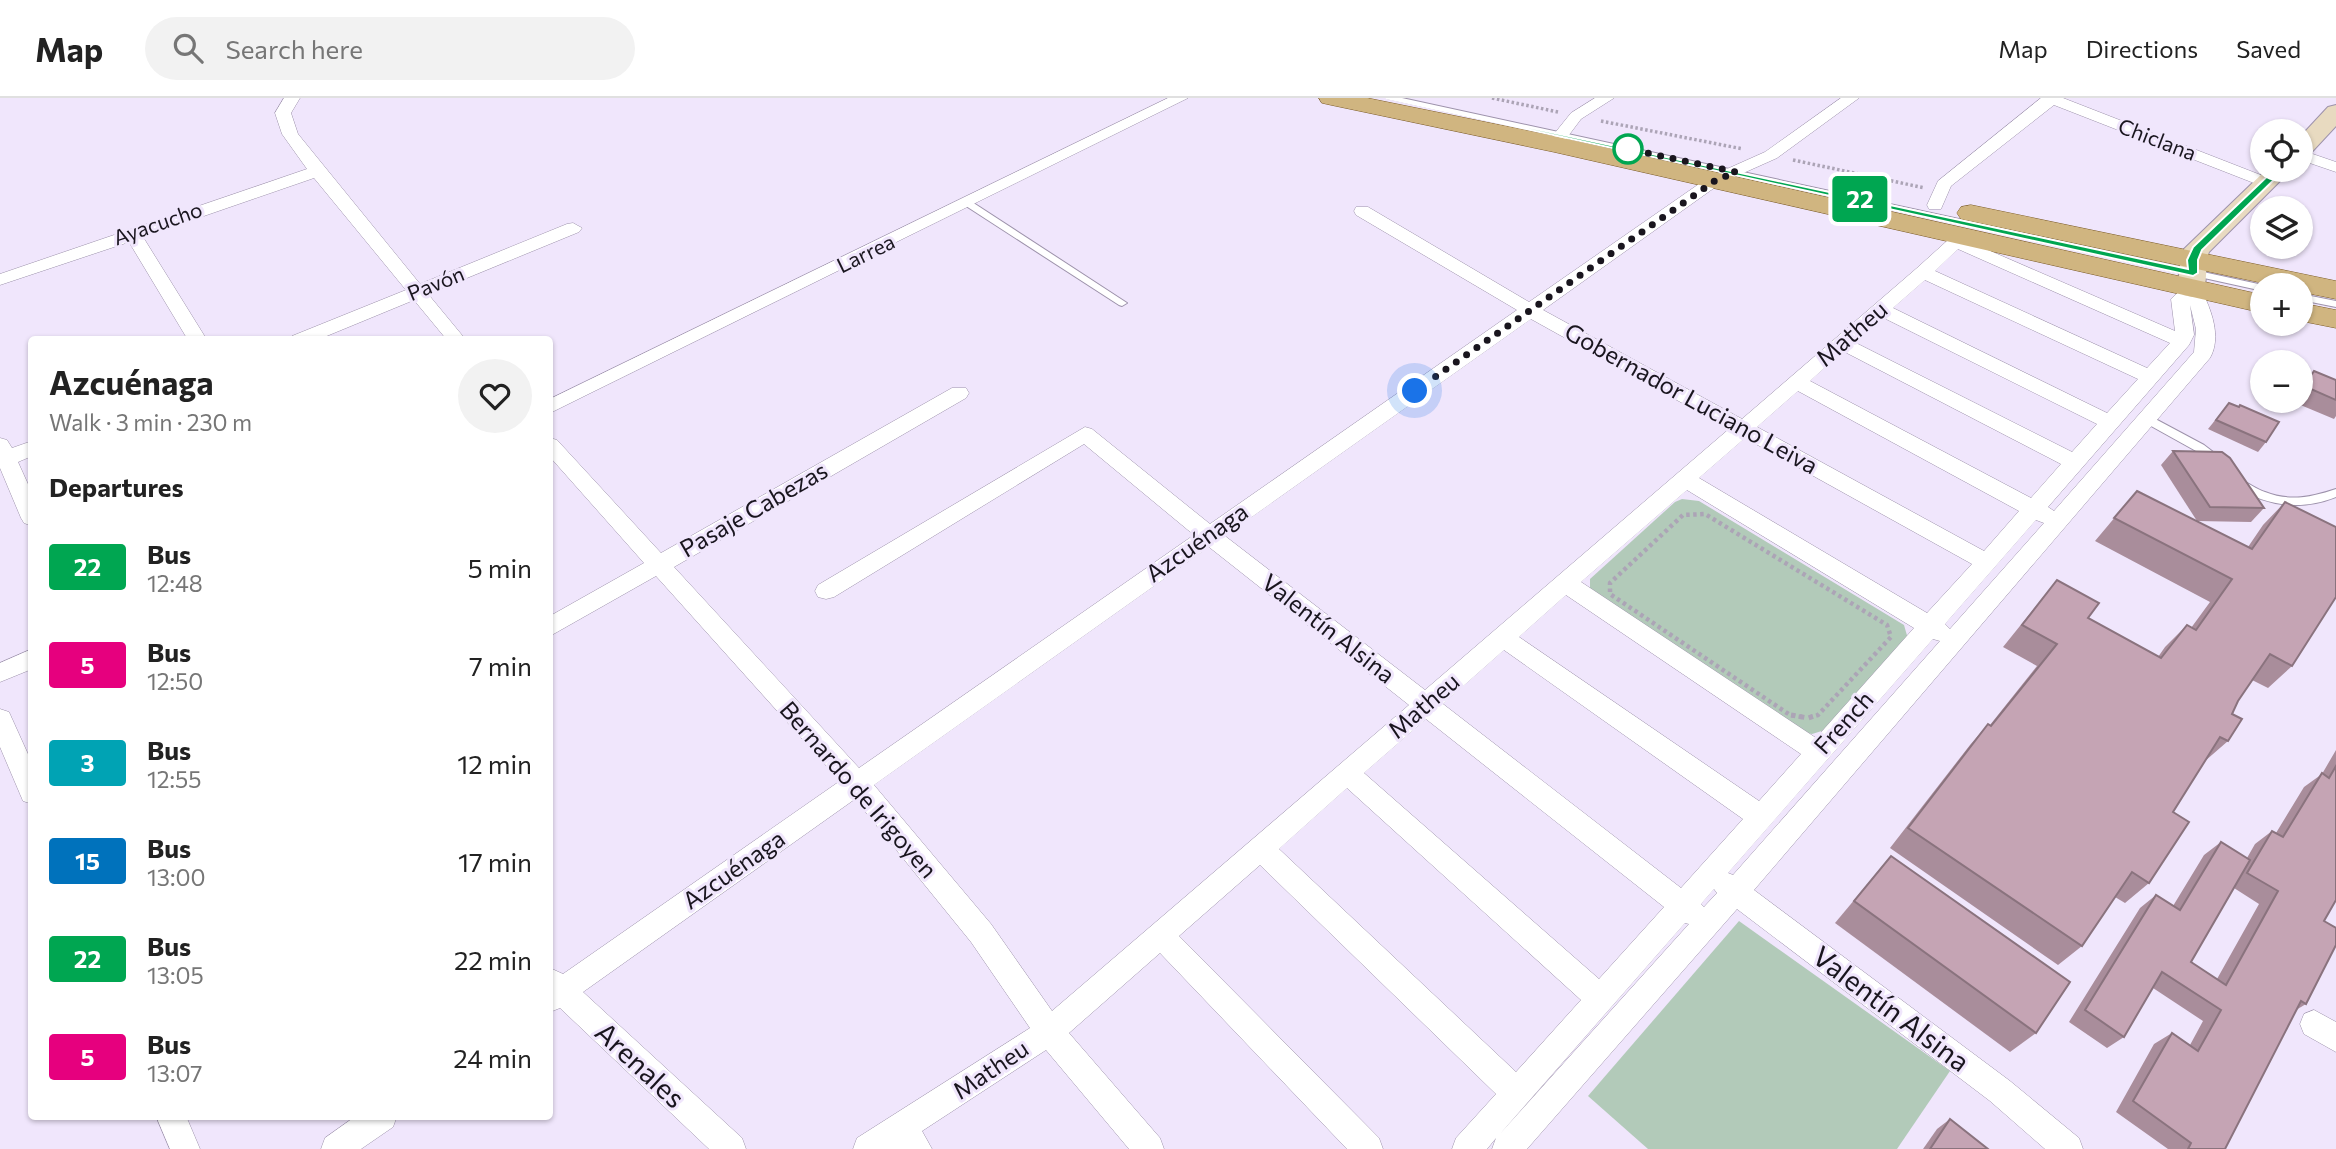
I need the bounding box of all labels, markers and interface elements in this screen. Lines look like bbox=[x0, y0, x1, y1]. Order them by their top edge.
search box bbox=[145, 17, 635, 80]
text: Map bbox=[35, 28, 103, 69]
icon: search bbox=[169, 29, 207, 67]
text: Search here bbox=[225, 33, 363, 64]
text: Map bbox=[1998, 34, 2048, 63]
text: Directions bbox=[2086, 34, 2198, 63]
text: Saved bbox=[2236, 34, 2301, 63]
street label: Chiclana bbox=[2115, 112, 2200, 165]
map controls bbox=[2250, 119, 2313, 413]
button: locate bbox=[2250, 119, 2313, 182]
unlabelled marker bbox=[1613, 134, 1643, 164]
line badge: 22 bbox=[1828, 176, 1892, 222]
text: 22 bbox=[1846, 184, 1874, 213]
street label: Ayacucho bbox=[110, 196, 205, 249]
button: layers bbox=[2250, 196, 2313, 259]
street label: Larrea bbox=[832, 228, 898, 277]
street label: Pavón bbox=[403, 260, 467, 305]
button: + bbox=[2250, 273, 2313, 336]
street label: Matheu bbox=[1809, 294, 1893, 372]
street label: Gobernador Luciano Leiva bbox=[1560, 316, 1823, 479]
button: − bbox=[2250, 350, 2313, 413]
button: heart bbox=[458, 359, 532, 433]
text: Azcuénaga bbox=[49, 361, 214, 402]
your location bbox=[1397, 373, 1432, 408]
text: Walk · 3 min · 230 m bbox=[49, 408, 252, 436]
street label: Pasaje Cabezas bbox=[674, 455, 832, 563]
text: Departures bbox=[49, 471, 184, 502]
street label: Azcuénaga bbox=[1139, 496, 1253, 588]
text: Bus bbox=[147, 538, 191, 569]
text: 22 bbox=[74, 552, 101, 581]
text: 5 min bbox=[468, 552, 532, 583]
street label: Valentín Alsina bbox=[1257, 567, 1401, 689]
text: 12:48 bbox=[147, 569, 203, 597]
text: Bus bbox=[147, 636, 191, 667]
text: 5 bbox=[81, 650, 95, 679]
text: 7 min bbox=[469, 650, 532, 681]
street label: Matheu bbox=[1381, 666, 1465, 744]
text: 12:50 bbox=[147, 667, 203, 695]
street label: French bbox=[1807, 685, 1879, 759]
street label: Bernardo de Irigoyen bbox=[774, 695, 944, 883]
text: Bus bbox=[147, 734, 191, 765]
text: 3 bbox=[81, 748, 94, 777]
text: 12 min bbox=[457, 748, 532, 779]
text: 12:55 bbox=[147, 765, 201, 793]
street label: Azcuénaga bbox=[676, 823, 790, 915]
text: Bus bbox=[147, 832, 191, 863]
text: 15 bbox=[75, 846, 100, 875]
text: 17 min bbox=[458, 846, 532, 877]
text: 13:00 bbox=[147, 863, 205, 891]
text: Bus bbox=[147, 930, 191, 961]
street label: Valentín Alsina bbox=[1807, 938, 1977, 1078]
text: 22 bbox=[74, 944, 101, 973]
text: 22 min bbox=[454, 944, 532, 975]
text: 13:05 bbox=[147, 961, 204, 989]
street label: Arenales bbox=[589, 1014, 693, 1114]
text: Bus bbox=[147, 1028, 191, 1059]
street label: Matheu bbox=[947, 1033, 1033, 1105]
text: 5 bbox=[81, 1042, 95, 1071]
text: 24 min bbox=[453, 1042, 532, 1073]
text: 13:07 bbox=[147, 1059, 202, 1087]

